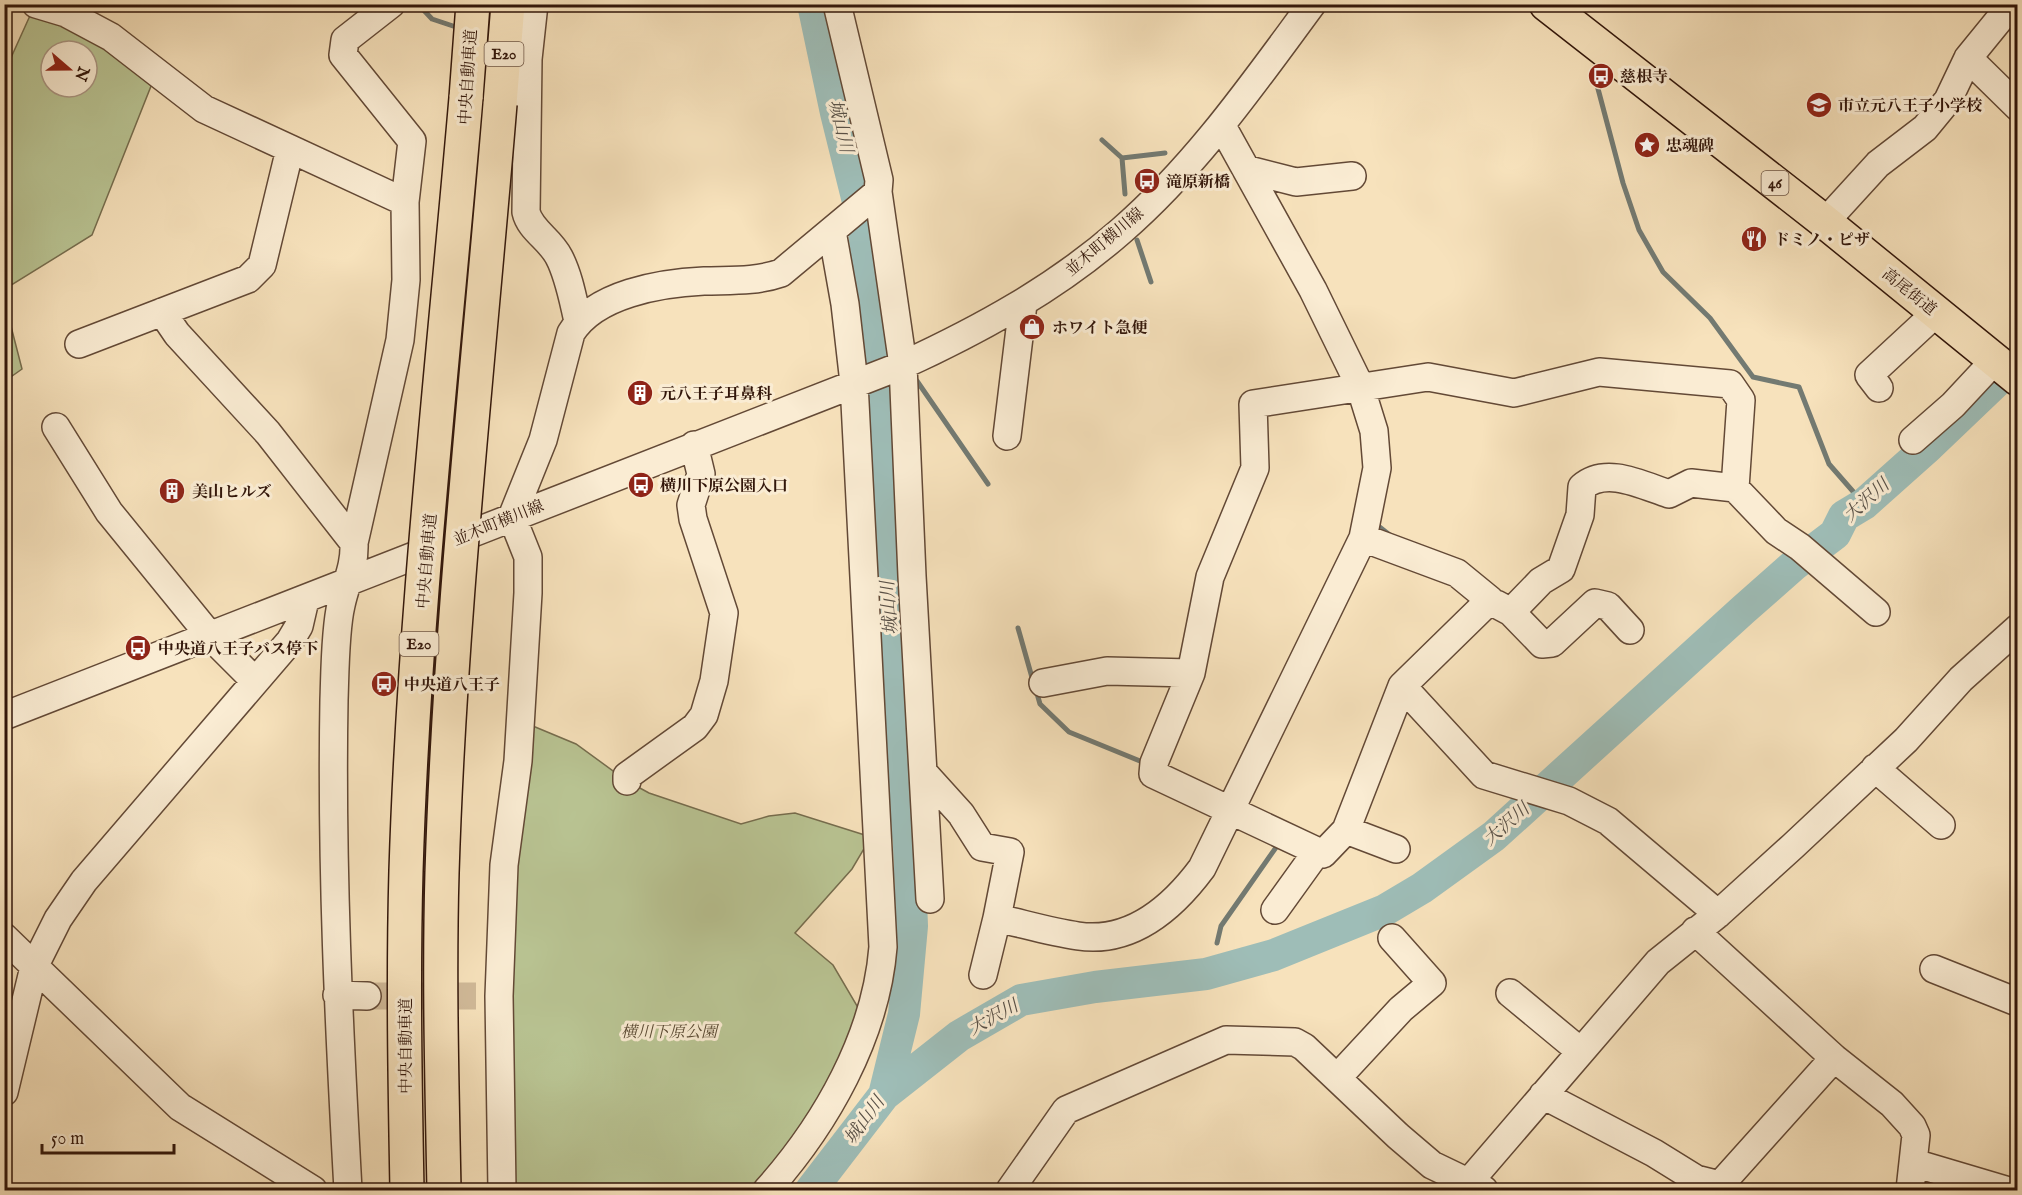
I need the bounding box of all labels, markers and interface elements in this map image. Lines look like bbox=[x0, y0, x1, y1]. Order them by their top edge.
street label: 中央自動車道 bbox=[456, 29, 482, 126]
north arrow bbox=[39, 39, 99, 99]
road number: E20 bbox=[484, 42, 524, 66]
bus stop icon: 慈根寺 bbox=[1586, 61, 1616, 91]
text: N bbox=[69, 63, 93, 84]
place label: 慈根寺 bbox=[1620, 68, 1668, 88]
school or university icon: 市立元八王子小学校 bbox=[1804, 90, 1834, 120]
water label: 城山川 bbox=[822, 97, 857, 157]
place label: 市立元八王子小学校 bbox=[1838, 97, 1983, 117]
place icon: 忠魂碑 bbox=[1632, 130, 1662, 160]
place label: 忠魂碑 bbox=[1666, 137, 1714, 157]
bus stop icon: 滝原新橋 bbox=[1132, 166, 1162, 196]
road number: 46 bbox=[1762, 171, 1788, 195]
place label: 滝原新橋 bbox=[1166, 173, 1230, 193]
street label: 並木町横川線 bbox=[1062, 204, 1148, 281]
restaurant icon: ドミノ・ピザ bbox=[1739, 224, 1769, 254]
place label: ドミノ・ピザ bbox=[1774, 231, 1870, 251]
street label: 高尾街道 bbox=[1878, 265, 1940, 320]
shop icon: ホワイト急便 bbox=[1017, 312, 1047, 342]
place label: ホワイト急便 bbox=[1052, 319, 1148, 339]
building icon: 元八王子耳鼻科 bbox=[625, 378, 655, 408]
place label: 元八王子耳鼻科 bbox=[660, 385, 773, 405]
bus stop icon: 横川下原公園入口 bbox=[626, 470, 656, 500]
water label: 大沢川 bbox=[1839, 473, 1896, 528]
building icon: 美山ヒルズ bbox=[157, 476, 187, 506]
place label: 横川下原公園入口 bbox=[660, 477, 788, 497]
place label: 美山ヒルズ bbox=[192, 483, 272, 503]
street label: 並木町横川線 bbox=[450, 497, 547, 551]
street label: 中央自動車道 bbox=[414, 512, 442, 610]
water label: 城山川 bbox=[877, 578, 904, 636]
road number: E20 bbox=[400, 632, 438, 656]
bus stop icon: 中央道八王子バス停下 bbox=[123, 633, 153, 663]
place label: 中央道八王子バス停下 bbox=[158, 640, 318, 660]
bus stop icon: 中央道八王子 bbox=[369, 669, 399, 699]
place label: 中央道八王子 bbox=[404, 676, 500, 696]
water label: 大沢川 bbox=[1479, 797, 1536, 852]
water label: 大沢川 bbox=[965, 994, 1025, 1041]
street label: 中央自動車道 bbox=[397, 998, 417, 1094]
park label: 横川下原公園 bbox=[621, 1023, 720, 1043]
water label: 城山川 bbox=[840, 1091, 892, 1149]
scale bar bbox=[42, 1117, 174, 1155]
text: 50 m bbox=[51, 1128, 84, 1151]

